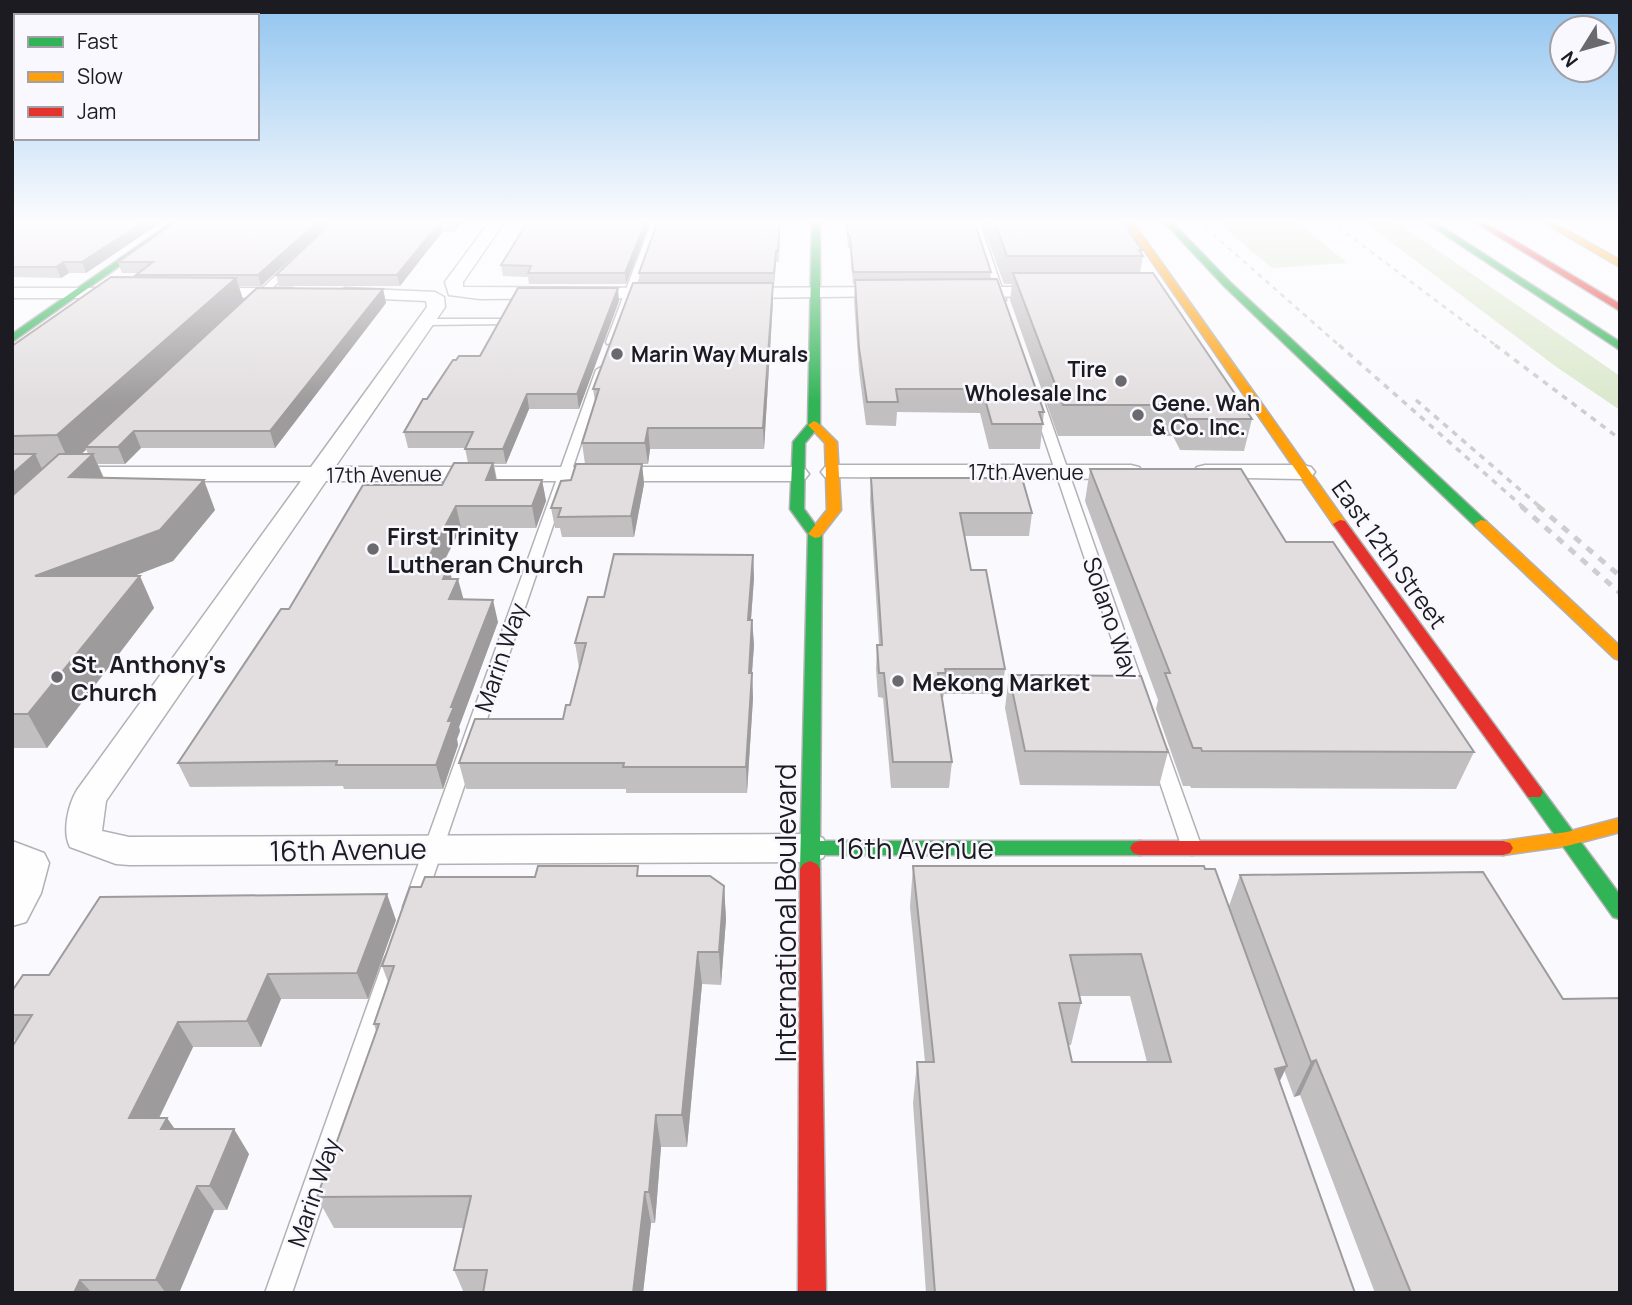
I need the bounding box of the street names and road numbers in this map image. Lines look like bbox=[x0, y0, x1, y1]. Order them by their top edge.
street label: 17th Avenue bbox=[968, 458, 1084, 486]
street label: 17th Avenue bbox=[326, 459, 442, 489]
street label: East 12th Street bbox=[1325, 473, 1455, 635]
street label: Solano Way bbox=[1076, 552, 1149, 684]
street label: Marin Way bbox=[466, 598, 534, 716]
street label: International Boulevard bbox=[766, 763, 804, 1063]
street label: 16th Avenue bbox=[269, 829, 427, 869]
street label: 16th Avenue bbox=[836, 829, 994, 867]
street label: Marin Way bbox=[279, 1133, 347, 1251]

